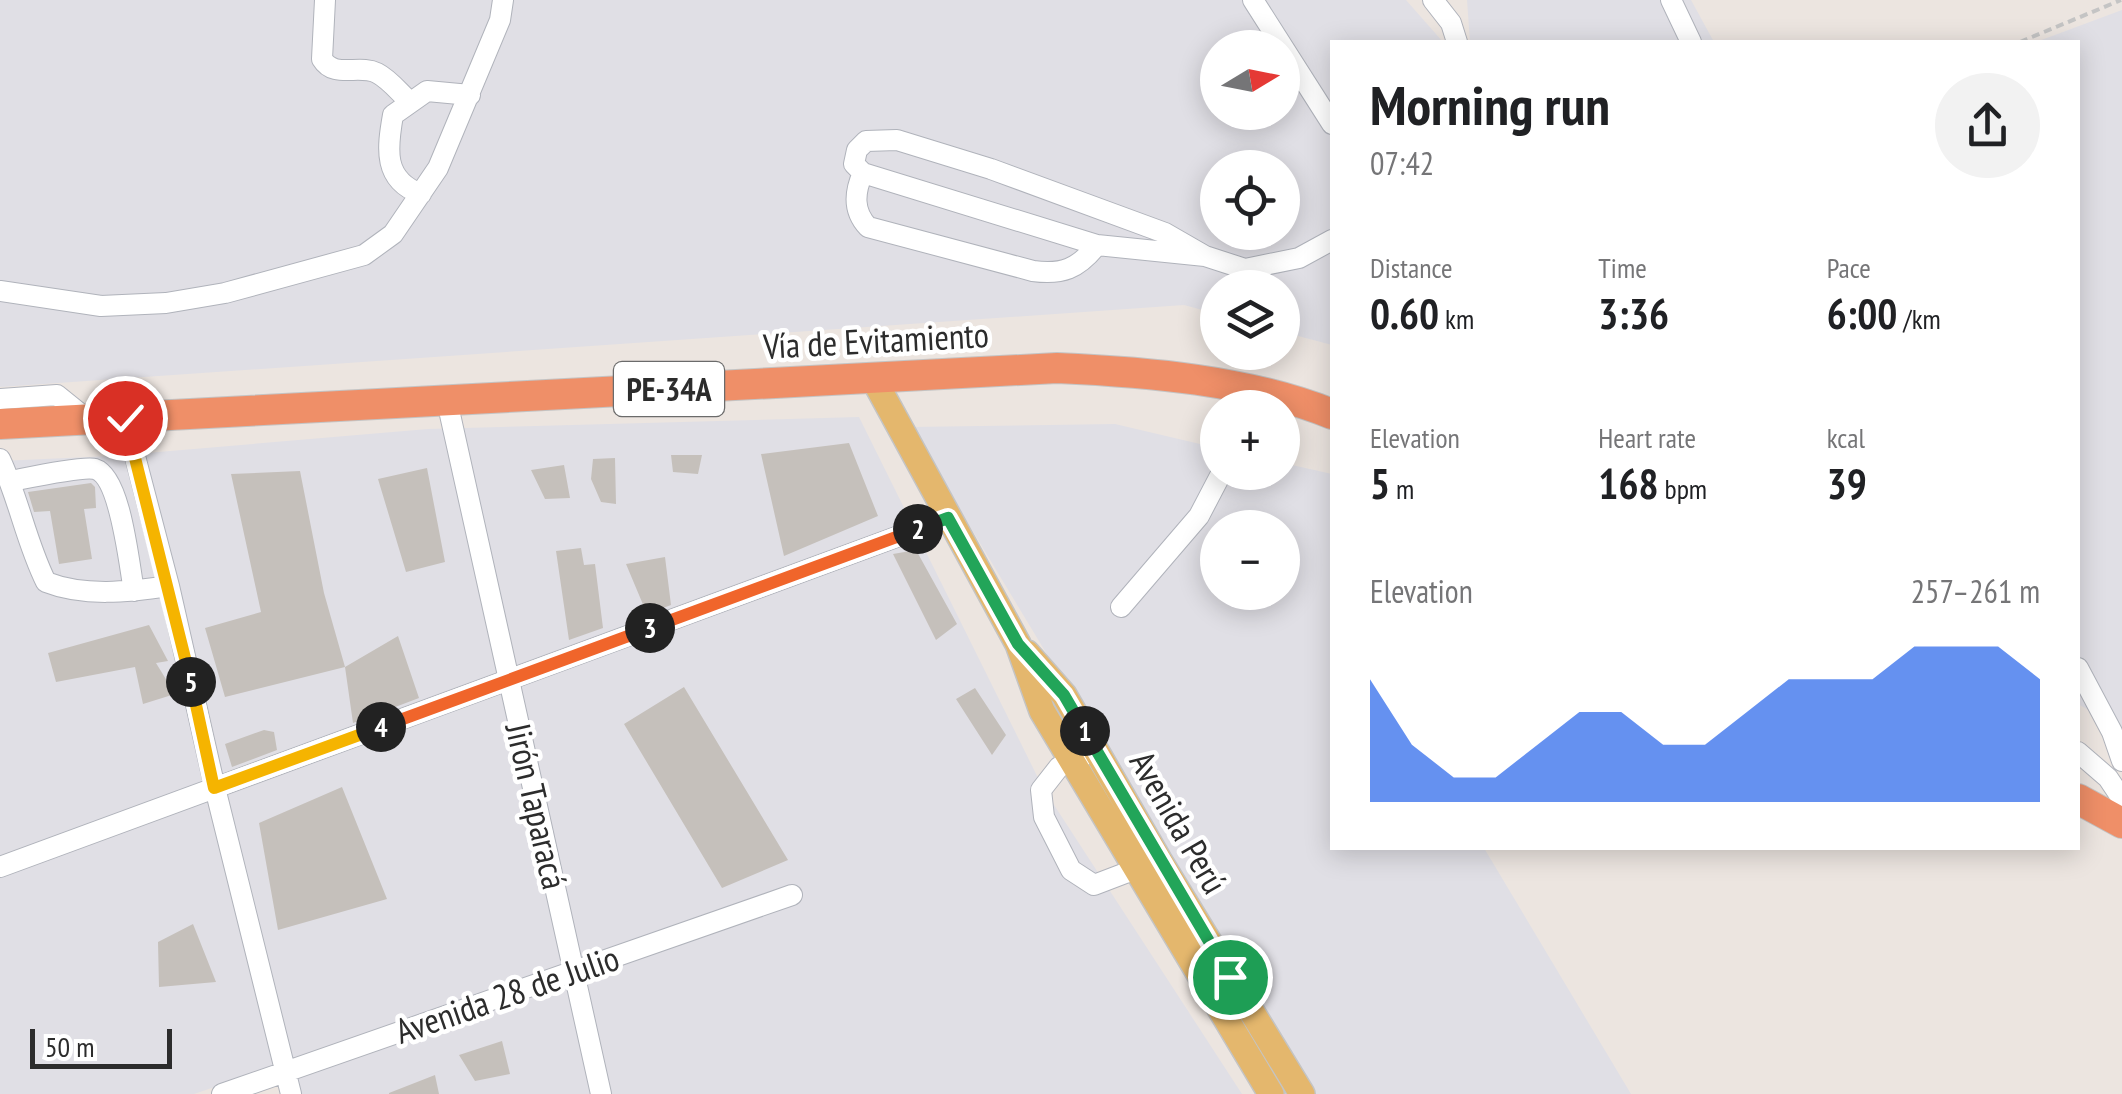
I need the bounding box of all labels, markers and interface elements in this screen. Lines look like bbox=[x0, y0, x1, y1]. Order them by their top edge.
north arrow bbox=[1200, 30, 1300, 130]
map controls bbox=[1200, 30, 1300, 610]
text: Morning run bbox=[1370, 69, 1610, 140]
button: share bbox=[1935, 73, 2040, 178]
text: 07:42 bbox=[1370, 142, 1434, 184]
button: locate bbox=[1200, 150, 1300, 250]
text: Distance bbox=[1370, 249, 1453, 286]
text: Time bbox=[1598, 249, 1647, 286]
text: Pace bbox=[1827, 249, 1871, 286]
button: layers bbox=[1200, 270, 1300, 370]
text: 0.60 bbox=[1370, 286, 1439, 341]
text: 3:36 bbox=[1598, 286, 1669, 341]
text: 6:00 bbox=[1827, 286, 1897, 341]
text: km bbox=[1439, 300, 1474, 337]
text: /km bbox=[1897, 300, 1941, 337]
street label: Vía de Evitamiento bbox=[761, 311, 990, 369]
road number: PE-34A bbox=[614, 362, 724, 416]
pin bbox=[83, 376, 168, 461]
button: + bbox=[1200, 390, 1300, 490]
icon: check bbox=[98, 391, 153, 446]
text: Elevation bbox=[1370, 419, 1460, 456]
text: Heart rate bbox=[1598, 419, 1696, 456]
text: kcal bbox=[1827, 419, 1865, 456]
text: 5 bbox=[1370, 456, 1390, 511]
text: 168 bbox=[1598, 456, 1659, 511]
text: 39 bbox=[1827, 456, 1867, 511]
text: m bbox=[1390, 470, 1414, 507]
text: bpm bbox=[1659, 470, 1707, 507]
pin: 2 bbox=[893, 504, 943, 554]
text: 2 bbox=[911, 510, 925, 547]
button: − bbox=[1200, 510, 1300, 610]
text: Elevation bbox=[1370, 570, 1473, 612]
text: 257–261 m bbox=[1911, 570, 2040, 612]
pin: 3 bbox=[625, 603, 675, 653]
text: 3 bbox=[643, 609, 657, 646]
pin: 5 bbox=[166, 657, 216, 707]
text: 5 bbox=[184, 663, 198, 700]
pin: 4 bbox=[356, 702, 406, 752]
pin: 1 bbox=[1060, 706, 1110, 756]
text: 4 bbox=[374, 708, 388, 745]
text: 1 bbox=[1078, 712, 1092, 749]
street label: Jirón Taparacá bbox=[495, 718, 578, 893]
street label: Avenida Perú bbox=[1120, 742, 1238, 902]
street label: Avenida 28 de Julio bbox=[389, 934, 625, 1054]
pin bbox=[1188, 935, 1273, 1020]
icon: arrive bbox=[1203, 950, 1258, 1005]
scale bar bbox=[30, 1024, 172, 1068]
text: 50 m bbox=[45, 1028, 94, 1065]

